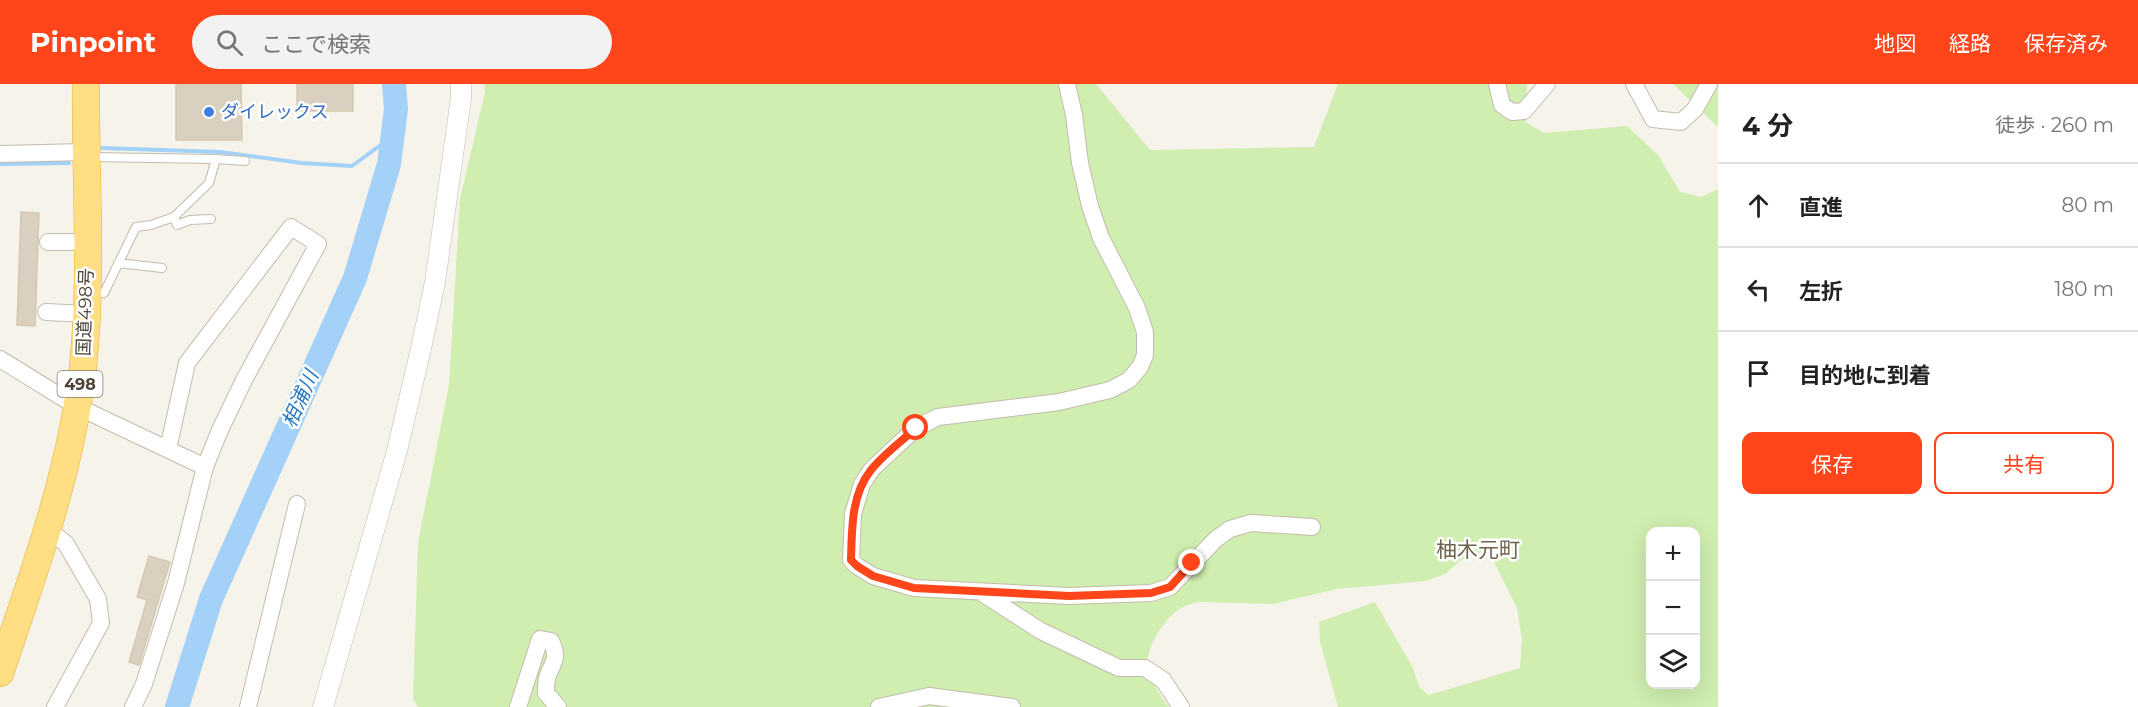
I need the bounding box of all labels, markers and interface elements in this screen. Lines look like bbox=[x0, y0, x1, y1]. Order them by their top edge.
search box bbox=[192, 15, 612, 69]
text: Pinpoint bbox=[30, 25, 156, 59]
icon: search bbox=[213, 26, 246, 59]
text: ここで検索 bbox=[261, 31, 371, 58]
text: 地図 bbox=[1874, 31, 1916, 56]
text: 経路 bbox=[1949, 31, 1991, 56]
text: 保存済み bbox=[2024, 31, 2108, 56]
place label: ダイレックス bbox=[221, 101, 328, 123]
marker: ダイレックス bbox=[202, 105, 216, 119]
text: 4 分 bbox=[1742, 110, 1793, 142]
text: 徒歩 · 260 m bbox=[1995, 113, 2114, 137]
icon: ahead bbox=[1742, 189, 1775, 222]
text: 80 m bbox=[2062, 193, 2114, 217]
text: 直進 bbox=[1799, 194, 1843, 221]
street label: 国道498号 bbox=[72, 268, 98, 356]
icon: left bbox=[1742, 273, 1775, 306]
text: 180 m bbox=[2054, 277, 2114, 301]
text: 左折 bbox=[1799, 278, 1843, 305]
icon: arrive bbox=[1742, 357, 1775, 390]
text: 目的地に到着 bbox=[1799, 362, 1931, 389]
water label: 相浦川 bbox=[277, 365, 324, 431]
road number: 498 bbox=[58, 371, 103, 397]
route start bbox=[902, 414, 928, 440]
button: 保存 bbox=[1742, 432, 1922, 494]
button: 共有 bbox=[1934, 432, 2114, 494]
map controls bbox=[1646, 527, 1700, 689]
button: + bbox=[1646, 527, 1700, 581]
district label: 柚木元町 bbox=[1436, 537, 1520, 562]
route end bbox=[1178, 549, 1204, 575]
button: − bbox=[1646, 581, 1700, 635]
button: layers bbox=[1646, 635, 1700, 689]

